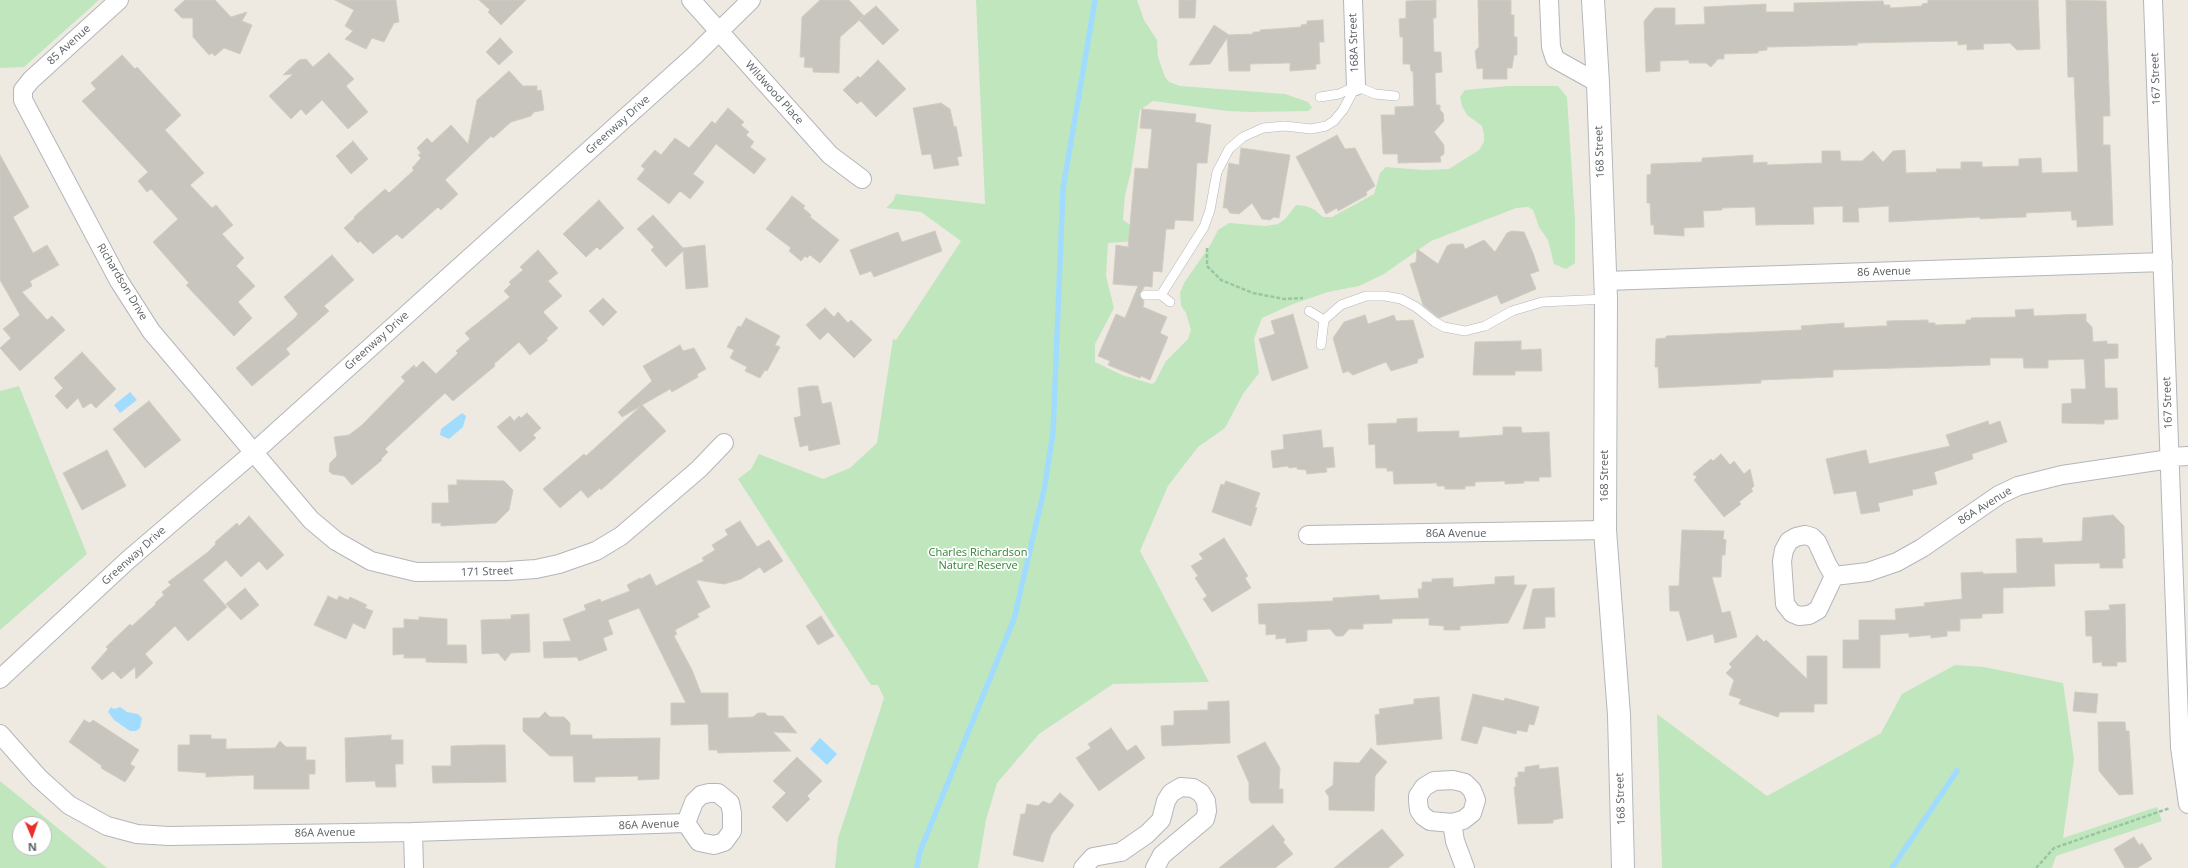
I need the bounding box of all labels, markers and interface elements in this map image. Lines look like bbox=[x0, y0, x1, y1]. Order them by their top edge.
street label: 168A Street bbox=[1346, 13, 1362, 73]
street label: 85 Avenue bbox=[45, 22, 93, 68]
street label: 167 Street bbox=[2148, 53, 2164, 105]
street label: Wildwood Place bbox=[742, 59, 806, 127]
street label: Greenway Drive bbox=[583, 93, 653, 157]
street label: 168 Street bbox=[1592, 126, 1608, 178]
street label: Richardson Drive bbox=[94, 241, 150, 323]
street label: 86 Avenue bbox=[1857, 264, 1911, 280]
street label: Greenway Drive bbox=[342, 309, 412, 373]
street label: 167 Street bbox=[2160, 377, 2176, 429]
street label: 168 Street bbox=[1598, 450, 1612, 502]
street label: 86A Avenue bbox=[1956, 484, 2014, 528]
street label: Greenway Drive bbox=[99, 524, 169, 588]
street label: 86A Avenue bbox=[1426, 527, 1486, 541]
park label: Charles Richardson Nature Reserve bbox=[929, 546, 1027, 572]
street label: 171 Street bbox=[461, 564, 513, 580]
street label: 168 Street bbox=[1613, 773, 1629, 825]
north arrow bbox=[12, 816, 52, 856]
street label: 86A Avenue bbox=[618, 817, 680, 833]
street label: 86A Avenue bbox=[295, 826, 355, 840]
text: N bbox=[28, 840, 37, 855]

